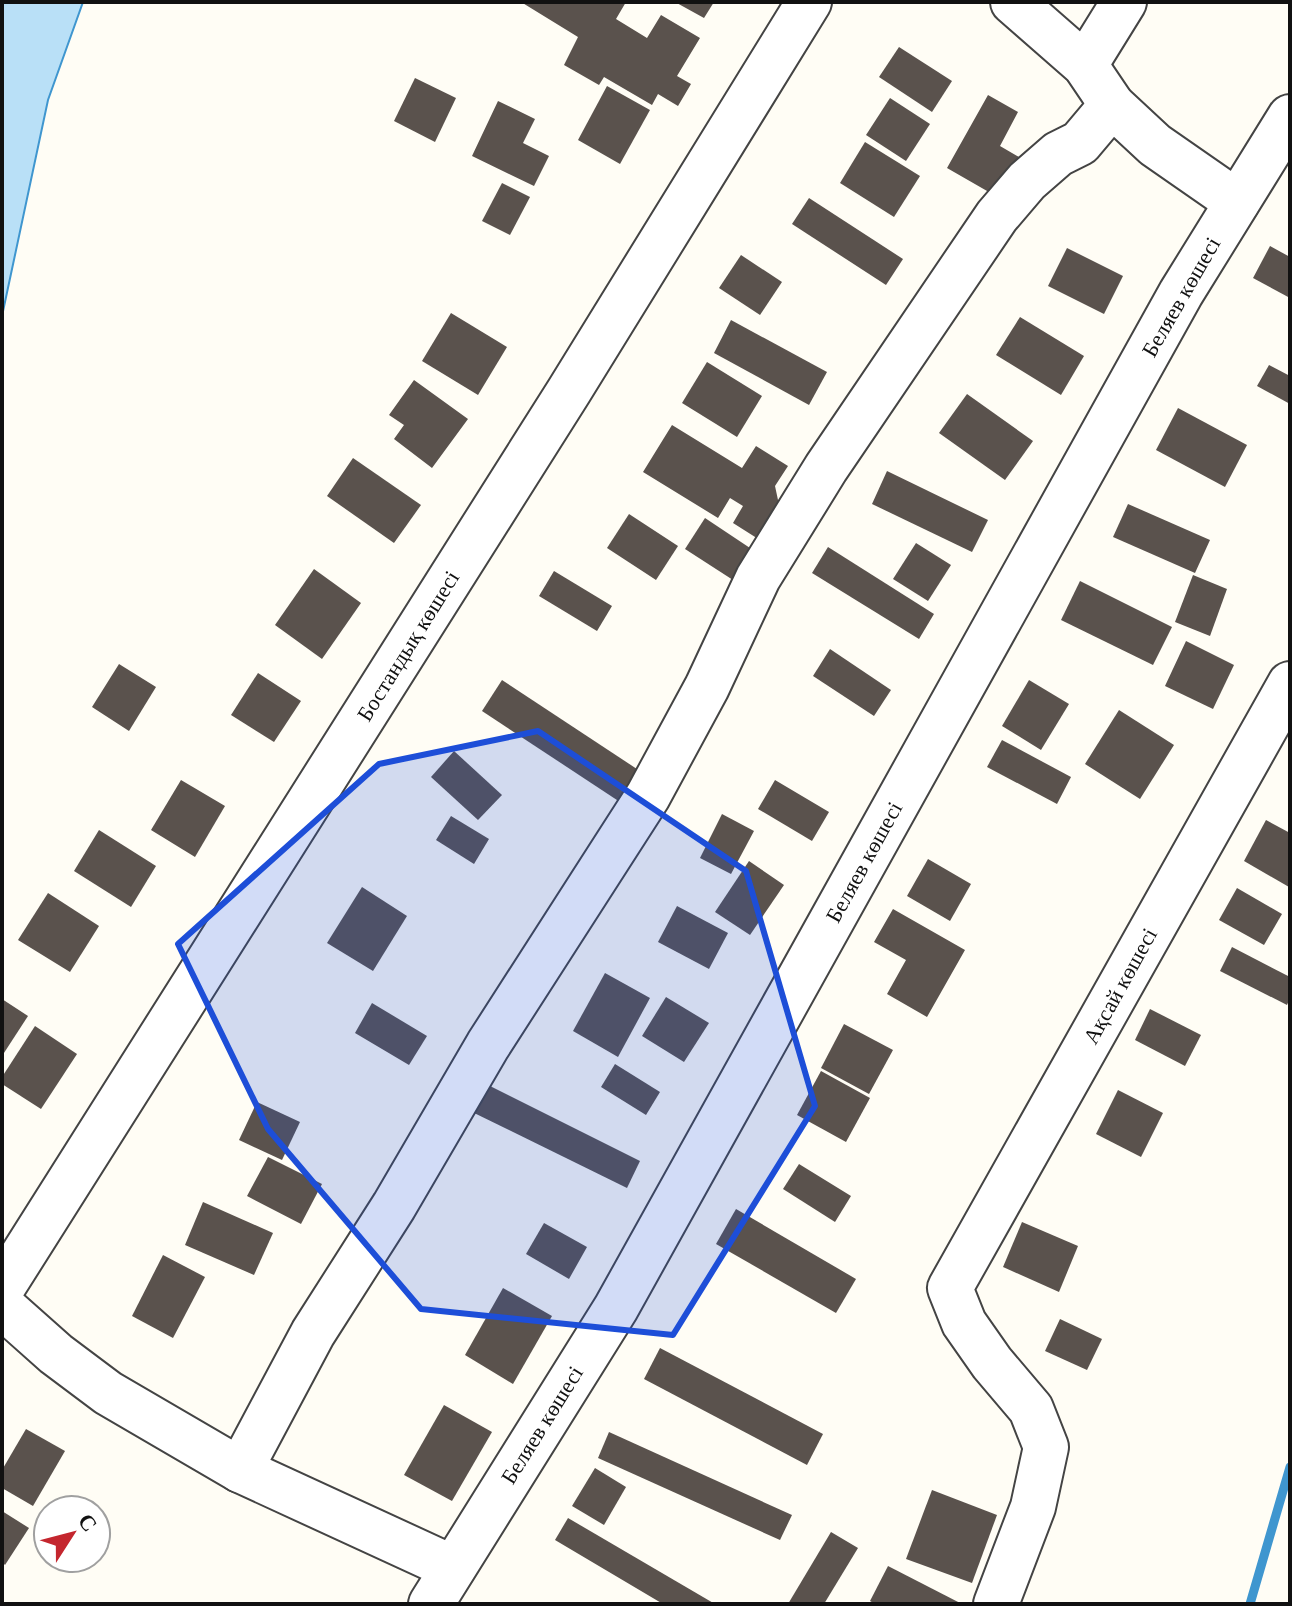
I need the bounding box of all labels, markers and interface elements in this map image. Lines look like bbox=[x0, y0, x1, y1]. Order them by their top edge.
street label: Беляев көшесі bbox=[1137, 233, 1225, 361]
street label: Бостандық көшесі bbox=[352, 566, 464, 726]
street label: Беляев көшесі bbox=[821, 797, 907, 927]
street label: Ақсай көшесі bbox=[1078, 924, 1162, 1048]
street label: Беляев көшесі bbox=[496, 1362, 588, 1488]
north arrow bbox=[32, 1494, 112, 1574]
text: С bbox=[73, 1509, 103, 1536]

